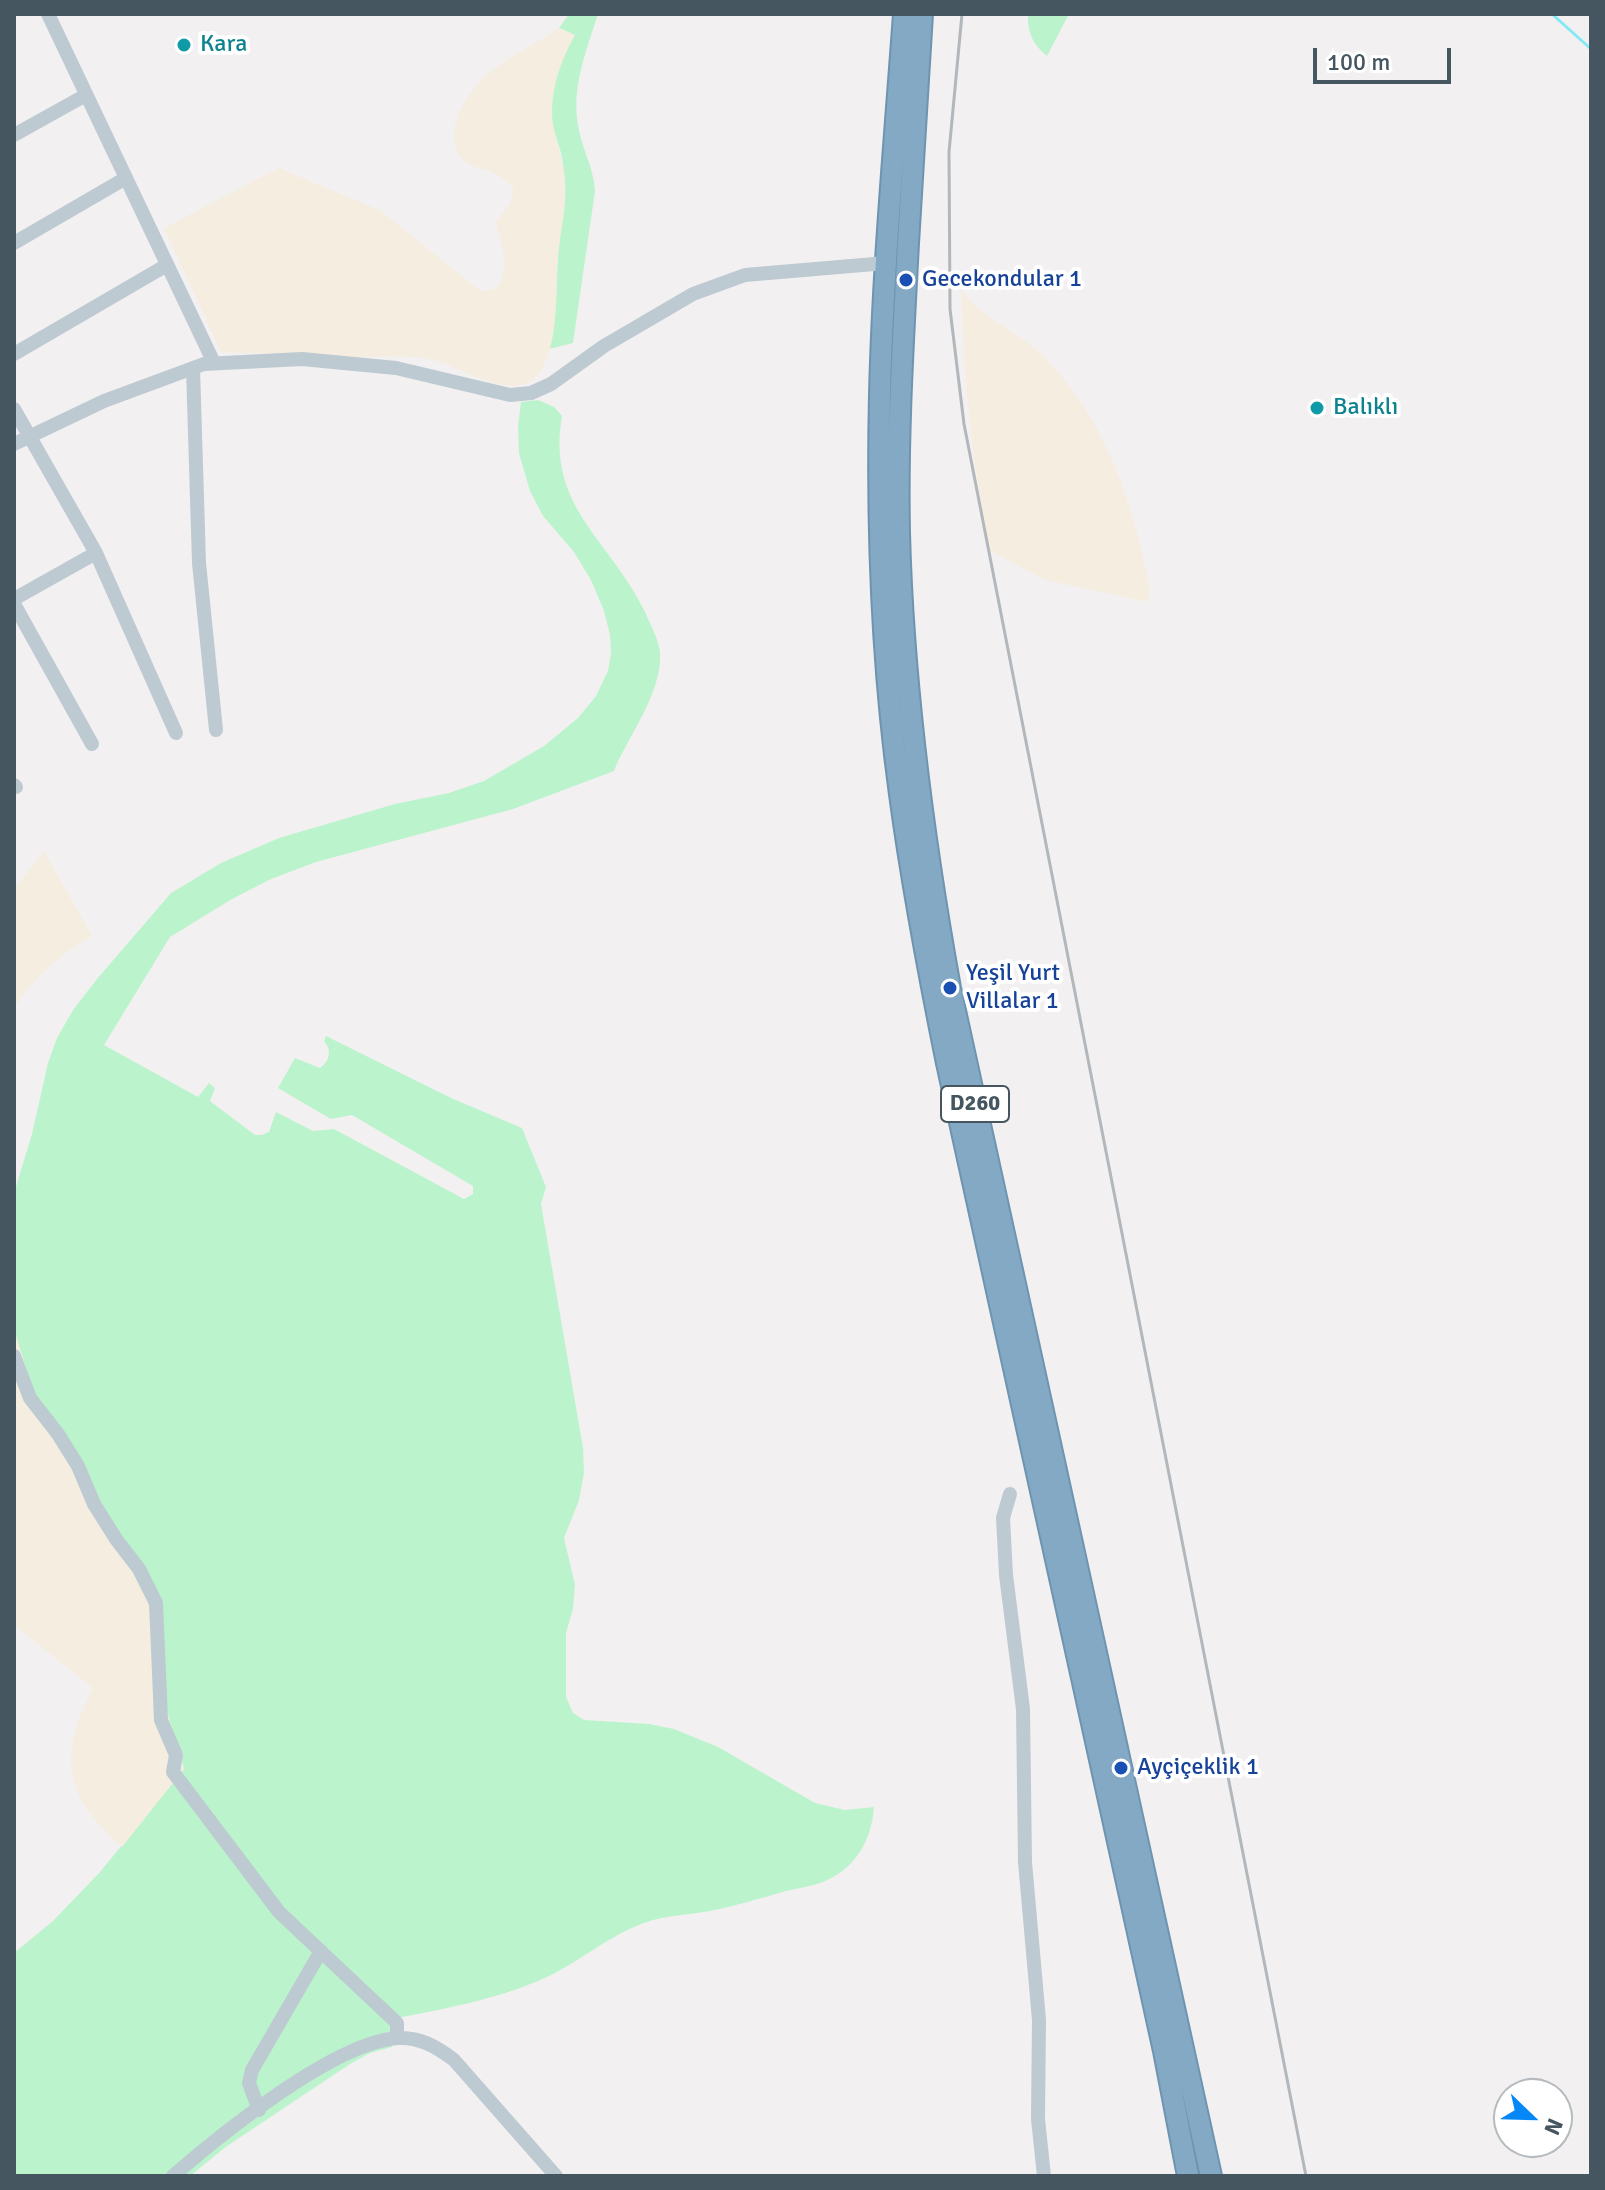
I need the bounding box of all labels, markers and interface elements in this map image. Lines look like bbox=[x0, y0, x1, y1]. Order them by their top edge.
place label: Kara bbox=[200, 31, 247, 59]
scale bar bbox=[1317, 32, 1455, 82]
marker: Kara bbox=[175, 36, 193, 54]
text: 100 m bbox=[1327, 47, 1390, 77]
place label: Gecekondular 1 bbox=[922, 266, 1082, 294]
marker: Gecekondular 1 bbox=[897, 271, 915, 289]
place label: Balıklı bbox=[1333, 394, 1398, 422]
marker: Balıklı bbox=[1308, 399, 1326, 417]
place label: Yeşil Yurt Villalar 1 bbox=[966, 960, 1060, 1016]
marker: Yeşil Yurt Villalar 1 bbox=[941, 979, 959, 997]
road number: D260 bbox=[941, 1086, 1009, 1122]
place label: Ayçiçeklik 1 bbox=[1137, 1754, 1259, 1782]
marker: Ayçiçeklik 1 bbox=[1112, 1759, 1130, 1777]
north arrow bbox=[1493, 2078, 1573, 2158]
text: N bbox=[1538, 2114, 1569, 2139]

